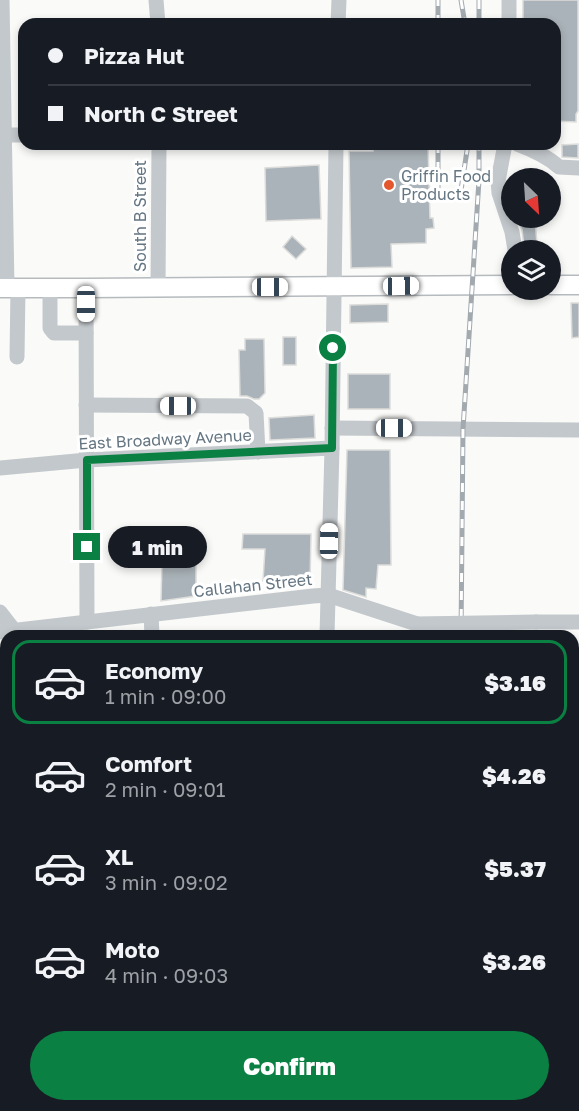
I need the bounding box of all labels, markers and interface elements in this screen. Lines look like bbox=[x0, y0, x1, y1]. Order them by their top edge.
text: Pizza Hut bbox=[84, 42, 184, 69]
text: North C Street bbox=[84, 100, 238, 127]
street label: South B Street bbox=[130, 160, 150, 272]
place label: Griffin Food Products bbox=[401, 166, 491, 204]
north arrow bbox=[501, 168, 561, 228]
map controls bbox=[501, 168, 561, 300]
marker: Griffin Food Products bbox=[382, 178, 396, 192]
button: layers bbox=[501, 240, 561, 300]
car bbox=[383, 277, 419, 295]
car bbox=[252, 278, 288, 296]
car bbox=[77, 286, 95, 322]
route start bbox=[319, 334, 346, 361]
car bbox=[160, 397, 196, 415]
car bbox=[376, 419, 412, 437]
street label: East Broadway Avenue bbox=[78, 424, 252, 454]
car bbox=[320, 523, 338, 559]
callout: 1 min bbox=[108, 526, 207, 568]
route end bbox=[73, 533, 100, 560]
text: 1 min bbox=[132, 535, 183, 559]
street label: Callahan Street bbox=[193, 569, 313, 601]
icon: car bbox=[33, 655, 87, 709]
text: Economy bbox=[105, 657, 203, 684]
text: $3.16 bbox=[484, 669, 546, 696]
text: 1 min · 09:00 bbox=[105, 684, 226, 708]
icon: car bbox=[33, 748, 87, 802]
text: Comfort bbox=[105, 750, 192, 777]
text: $4.26 bbox=[482, 762, 546, 789]
text: 2 min · 09:01 bbox=[105, 777, 226, 801]
icon: car bbox=[33, 841, 87, 895]
text: XL bbox=[105, 843, 133, 870]
text: $5.37 bbox=[484, 855, 546, 882]
text: 3 min · 09:02 bbox=[105, 870, 228, 894]
icon: car bbox=[33, 934, 87, 988]
text: Moto bbox=[105, 936, 160, 963]
text: $3.26 bbox=[482, 948, 546, 975]
text: 4 min · 09:03 bbox=[105, 963, 228, 987]
button: Confirm bbox=[30, 1031, 549, 1100]

